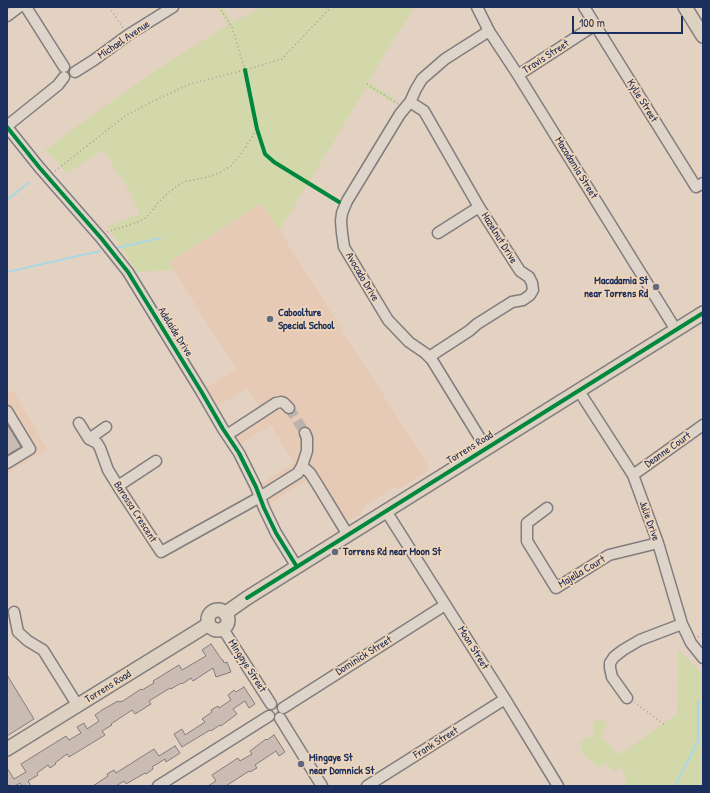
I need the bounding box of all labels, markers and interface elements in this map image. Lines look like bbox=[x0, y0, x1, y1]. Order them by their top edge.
scale bar bbox=[574, 8, 685, 34]
text: 100 m bbox=[579, 14, 605, 31]
street label: Michael Avenue bbox=[95, 18, 153, 62]
street label: Travis Street bbox=[520, 37, 572, 77]
street label: Kylie Street bbox=[624, 77, 660, 125]
street label: Macadamia Street bbox=[552, 135, 600, 201]
street label: Hazelnut Drive bbox=[478, 210, 520, 266]
street label: Avocado Drive bbox=[342, 250, 382, 304]
place label: Macadamia St near Torrens Rd bbox=[584, 274, 648, 300]
marker: Macadamia St near Torrens Rd bbox=[651, 282, 661, 292]
street label: Adelaide Drive bbox=[155, 305, 195, 359]
place label: Caboolture Special School bbox=[278, 306, 334, 332]
marker: Caboolture Special School bbox=[265, 314, 275, 324]
street label: Torrens Road bbox=[444, 429, 496, 467]
street label: Deanne Court bbox=[642, 429, 694, 471]
street label: Barossa Crescent bbox=[110, 479, 160, 545]
street label: Julie Drive bbox=[636, 499, 662, 543]
place label: Torrens Rd near Moon St bbox=[343, 545, 441, 559]
marker: Torrens Rd near Moon St bbox=[330, 547, 340, 557]
street label: Majella Court bbox=[556, 553, 608, 591]
street label: Moon Street bbox=[455, 624, 491, 672]
street label: Dominick Street bbox=[333, 633, 395, 679]
street label: Mingaye Street bbox=[225, 637, 269, 695]
street label: Torrens Road bbox=[82, 668, 134, 706]
street label: Frank Street bbox=[411, 724, 461, 762]
place label: Mingaye St near Domnick St bbox=[309, 751, 374, 777]
marker: Mingaye St near Domnick St bbox=[296, 759, 306, 769]

